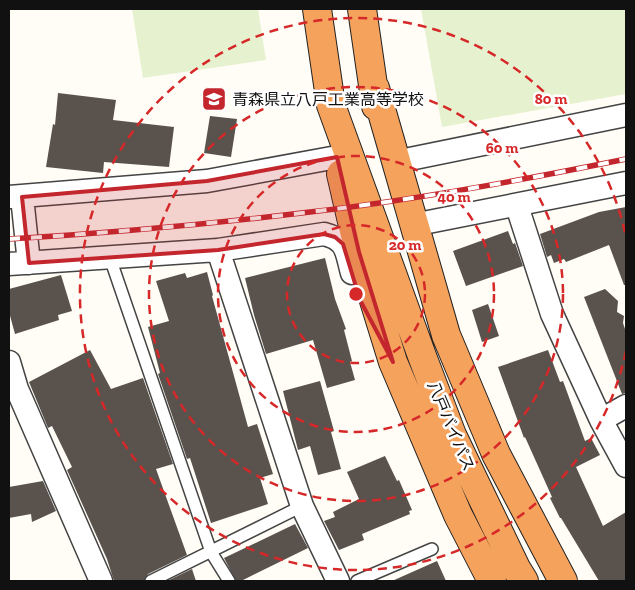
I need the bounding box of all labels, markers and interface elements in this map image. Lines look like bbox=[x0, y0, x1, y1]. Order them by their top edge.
school or university icon: 青森県立八戸工業高等学校 bbox=[201, 86, 227, 112]
place label: 青森県立八戸工業高等学校 bbox=[232, 90, 424, 109]
text: 80 m bbox=[535, 90, 567, 108]
text: 60 m bbox=[486, 139, 518, 157]
text: 40 m bbox=[437, 188, 471, 206]
text: 20 m bbox=[389, 236, 421, 254]
centre of rings bbox=[347, 285, 365, 303]
street label: 八戸バイパス bbox=[424, 378, 478, 474]

